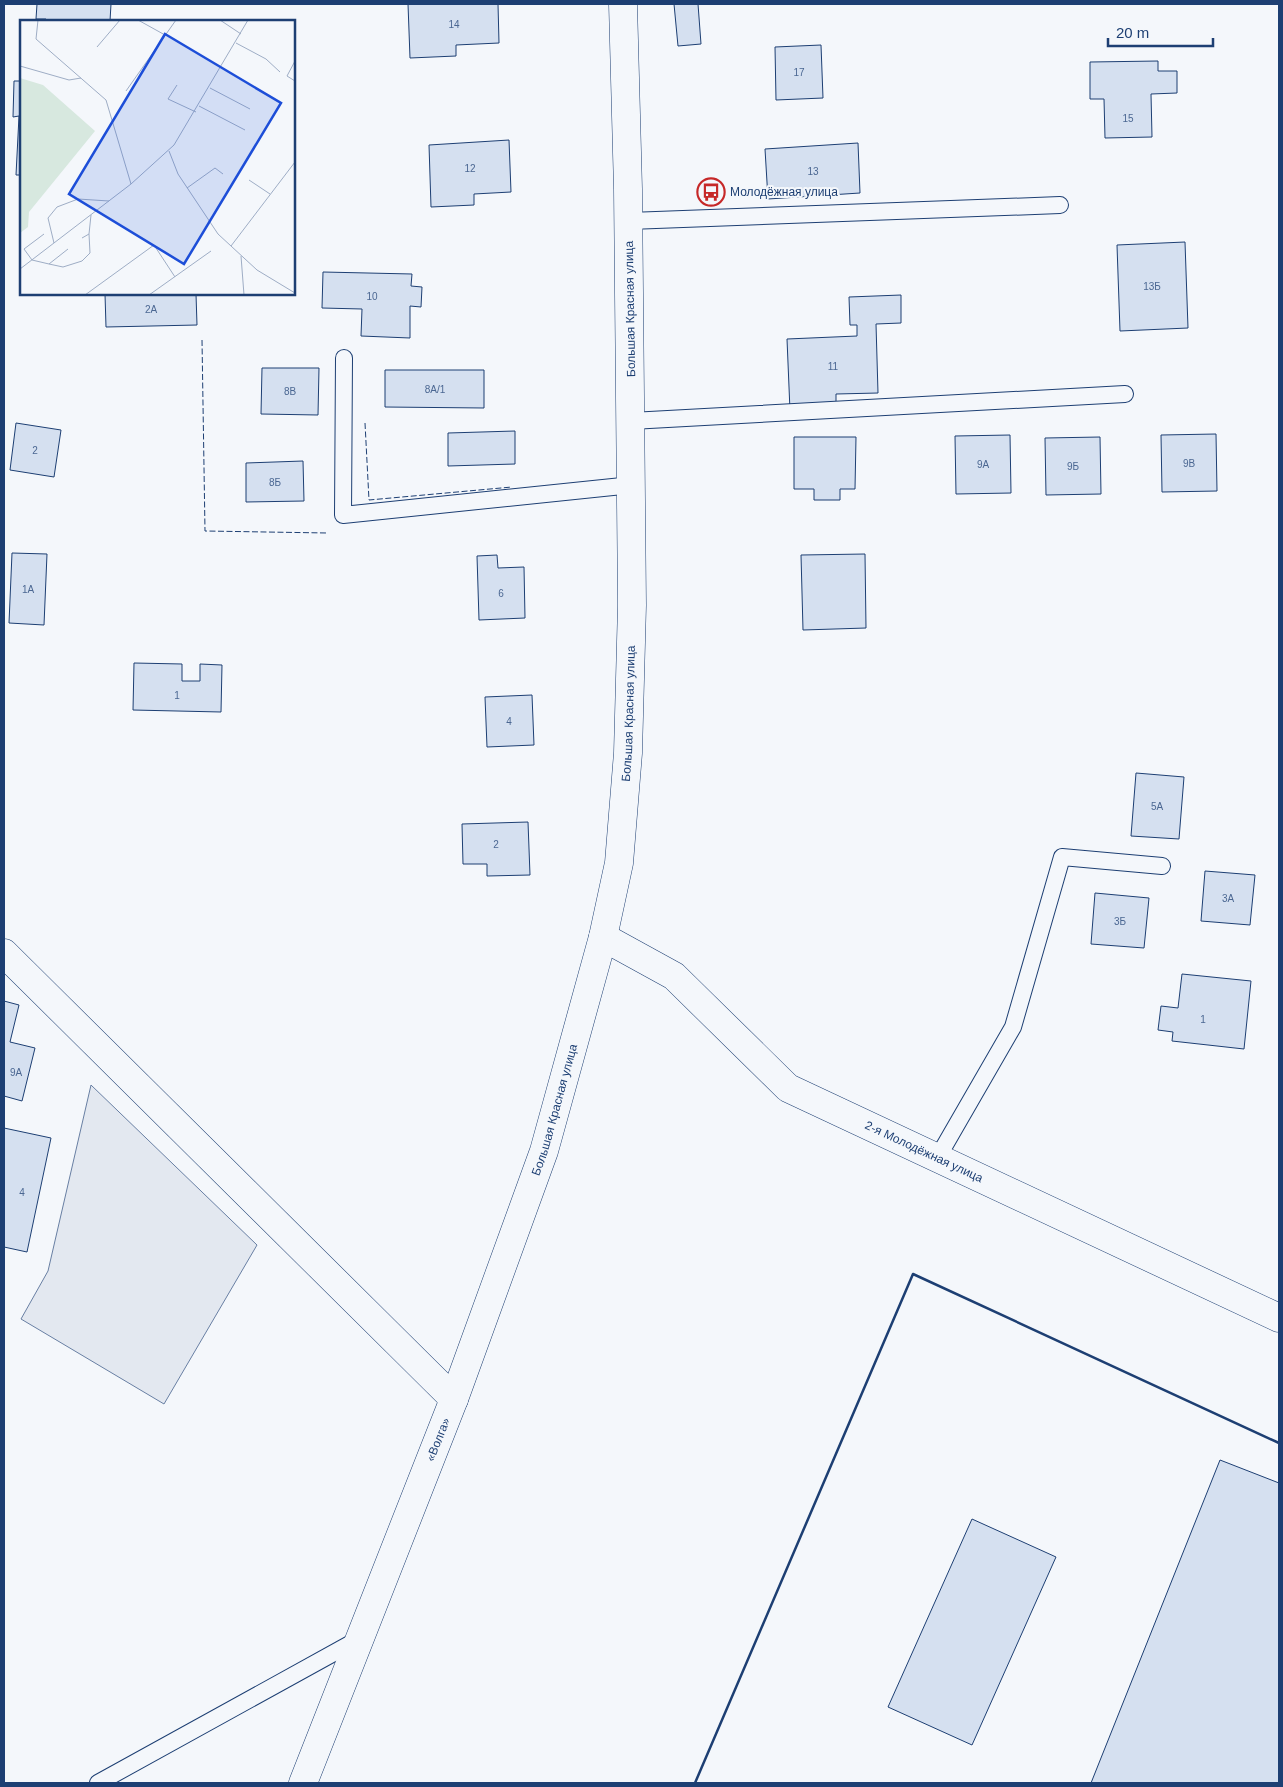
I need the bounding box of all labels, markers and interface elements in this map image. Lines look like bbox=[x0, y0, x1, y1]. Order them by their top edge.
scale bar bbox=[1108, 15, 1213, 47]
house number: 14 bbox=[448, 19, 460, 30]
inset map bbox=[20, 20, 295, 295]
text: 20 m bbox=[1116, 24, 1149, 41]
house number: 17 bbox=[793, 67, 805, 78]
house number: 15 bbox=[1122, 113, 1134, 124]
house number: 12 bbox=[464, 163, 476, 174]
house number: 13 bbox=[807, 166, 819, 177]
bus stop icon: Молодёжная улица bbox=[696, 177, 726, 207]
place label: Молодёжная улица bbox=[730, 185, 838, 199]
street label: Большая Красная улица bbox=[622, 241, 638, 377]
house number: 13Б bbox=[1143, 281, 1161, 292]
house number: 10 bbox=[366, 291, 378, 302]
house number: 2А bbox=[145, 304, 157, 315]
house number: 11 bbox=[828, 361, 839, 372]
house number: 8А/1 bbox=[425, 384, 446, 395]
house number: 8В bbox=[284, 386, 296, 397]
house number: 2 bbox=[32, 445, 38, 456]
house number: 9В bbox=[1183, 458, 1195, 469]
house number: 9А bbox=[977, 459, 989, 470]
house number: 9Б bbox=[1067, 461, 1079, 472]
house number: 8Б bbox=[269, 477, 281, 488]
house number: 1А bbox=[22, 584, 34, 595]
house number: 6 bbox=[498, 588, 504, 599]
street label: Большая Красная улица bbox=[619, 645, 638, 782]
house number: 1 bbox=[174, 690, 180, 701]
house number: 4 bbox=[506, 716, 512, 727]
house number: 5А bbox=[1151, 801, 1163, 812]
house number: 2 bbox=[493, 839, 499, 850]
house number: 3А bbox=[1222, 893, 1234, 904]
house number: 3Б bbox=[1114, 916, 1126, 927]
house number: 1 bbox=[1200, 1014, 1206, 1025]
street label: Большая Красная улица bbox=[529, 1042, 580, 1177]
house number: 9А bbox=[10, 1067, 22, 1078]
street label: 2-я Молодёжная улица bbox=[863, 1118, 985, 1185]
house number: 4 bbox=[19, 1187, 25, 1198]
street label: «Волга» bbox=[423, 1416, 453, 1463]

